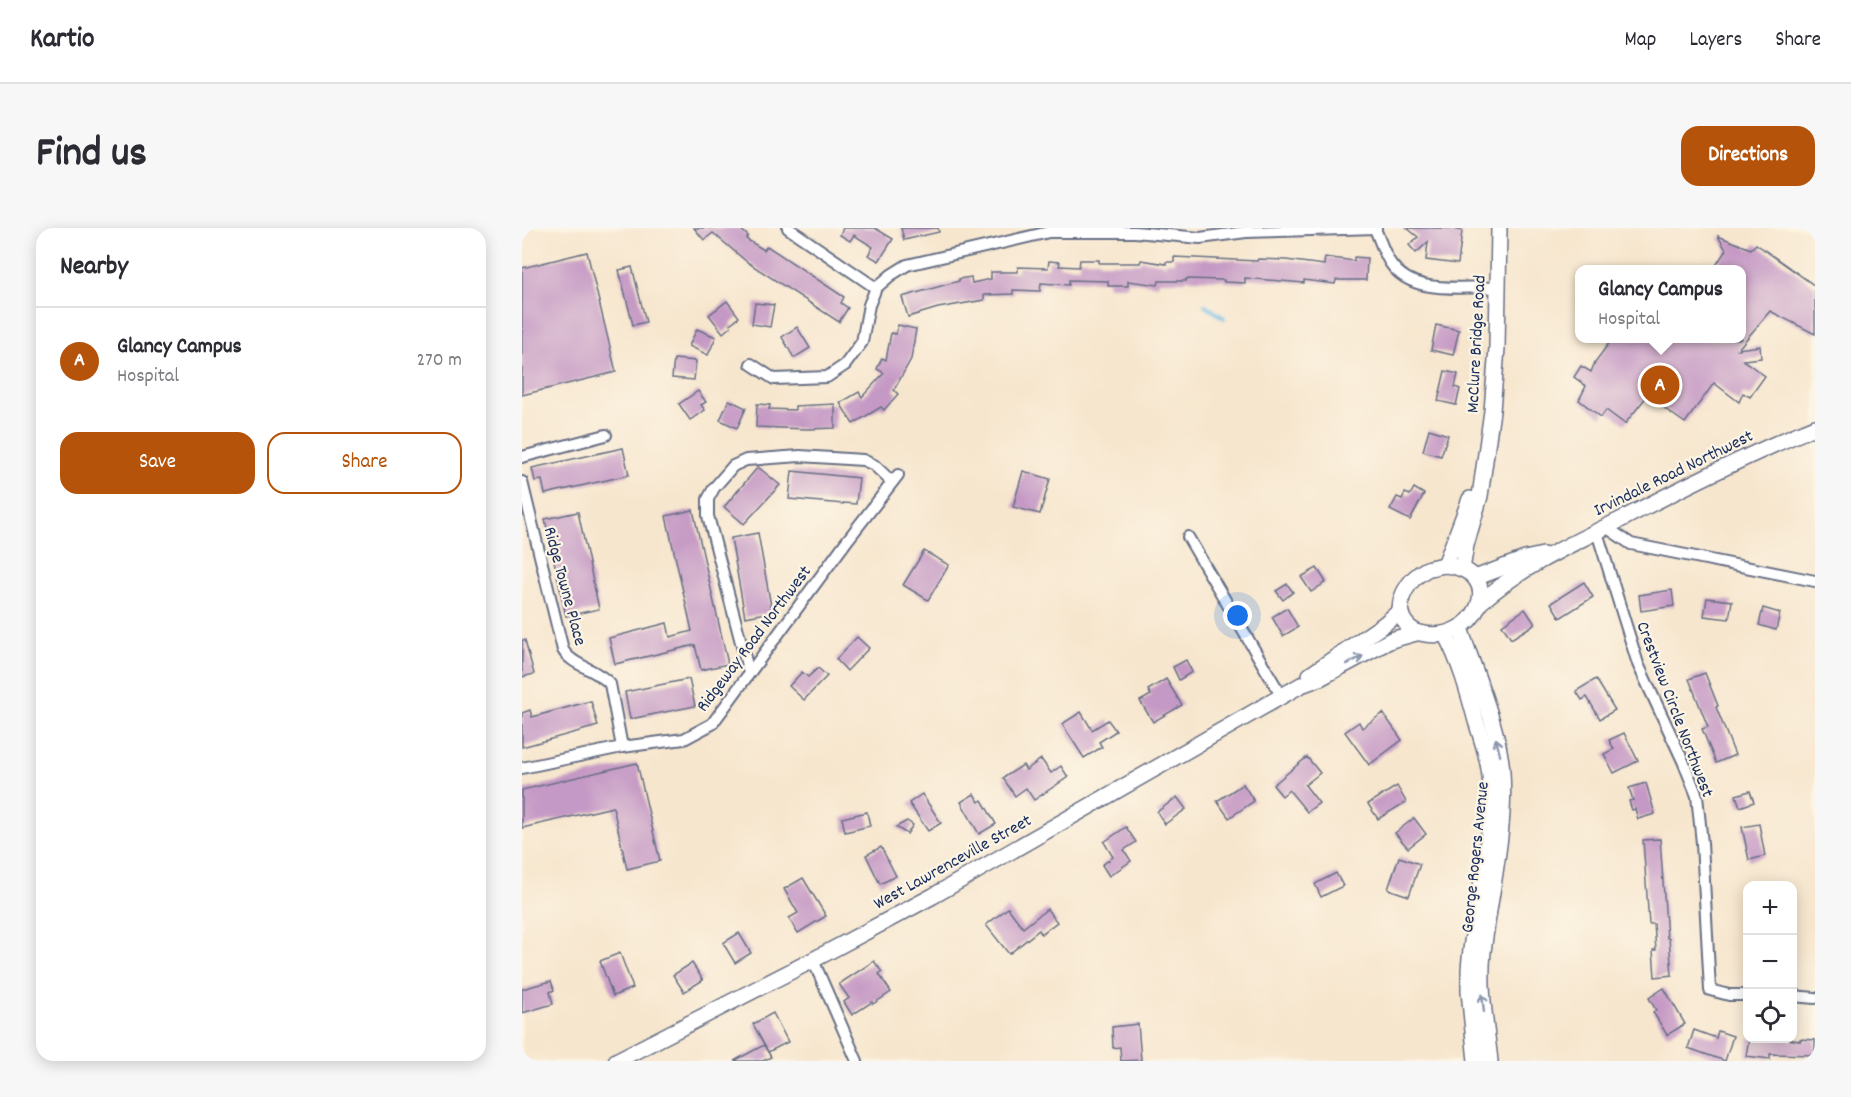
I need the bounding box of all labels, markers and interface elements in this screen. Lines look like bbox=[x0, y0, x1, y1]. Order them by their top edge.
text: Kartio bbox=[30, 21, 94, 61]
text: Map bbox=[1625, 26, 1656, 56]
text: Layers bbox=[1689, 26, 1742, 56]
text: Share bbox=[1775, 26, 1821, 56]
text: Find us bbox=[36, 126, 147, 186]
button: Directions bbox=[1681, 126, 1815, 186]
text: Nearby bbox=[60, 249, 128, 286]
popup bbox=[1575, 265, 1746, 343]
street label: McClure Bridge Road bbox=[1461, 275, 1494, 414]
text: Glancy Campus bbox=[1598, 275, 1723, 306]
text: Hospital bbox=[1598, 306, 1660, 334]
text: Glancy Campus bbox=[117, 332, 242, 363]
text: A bbox=[74, 347, 85, 375]
text: 270 m bbox=[416, 347, 462, 375]
pin: A bbox=[1640, 362, 1680, 408]
text: Hospital bbox=[117, 363, 179, 391]
street label: Irvindale Road Northwest bbox=[1590, 425, 1758, 524]
button: Save bbox=[60, 432, 255, 494]
button: Share bbox=[267, 432, 462, 494]
street label: Ridge Towne Place bbox=[536, 524, 591, 649]
street label: Ridgeway Road Northwest bbox=[692, 561, 819, 718]
your location bbox=[1223, 601, 1252, 630]
street label: Crestview Circle Northwest bbox=[1629, 618, 1719, 802]
one-way arrow bbox=[1345, 654, 1363, 665]
one-way arrow bbox=[1491, 738, 1503, 757]
street label: George Rogers Avenue bbox=[1456, 780, 1497, 934]
street label: West Lawrenceville Street bbox=[870, 809, 1037, 917]
map controls bbox=[1743, 881, 1797, 1043]
button: + bbox=[1743, 881, 1797, 935]
button: − bbox=[1743, 935, 1797, 989]
button: locate bbox=[1743, 989, 1797, 1043]
one-way arrow bbox=[1477, 993, 1488, 1013]

